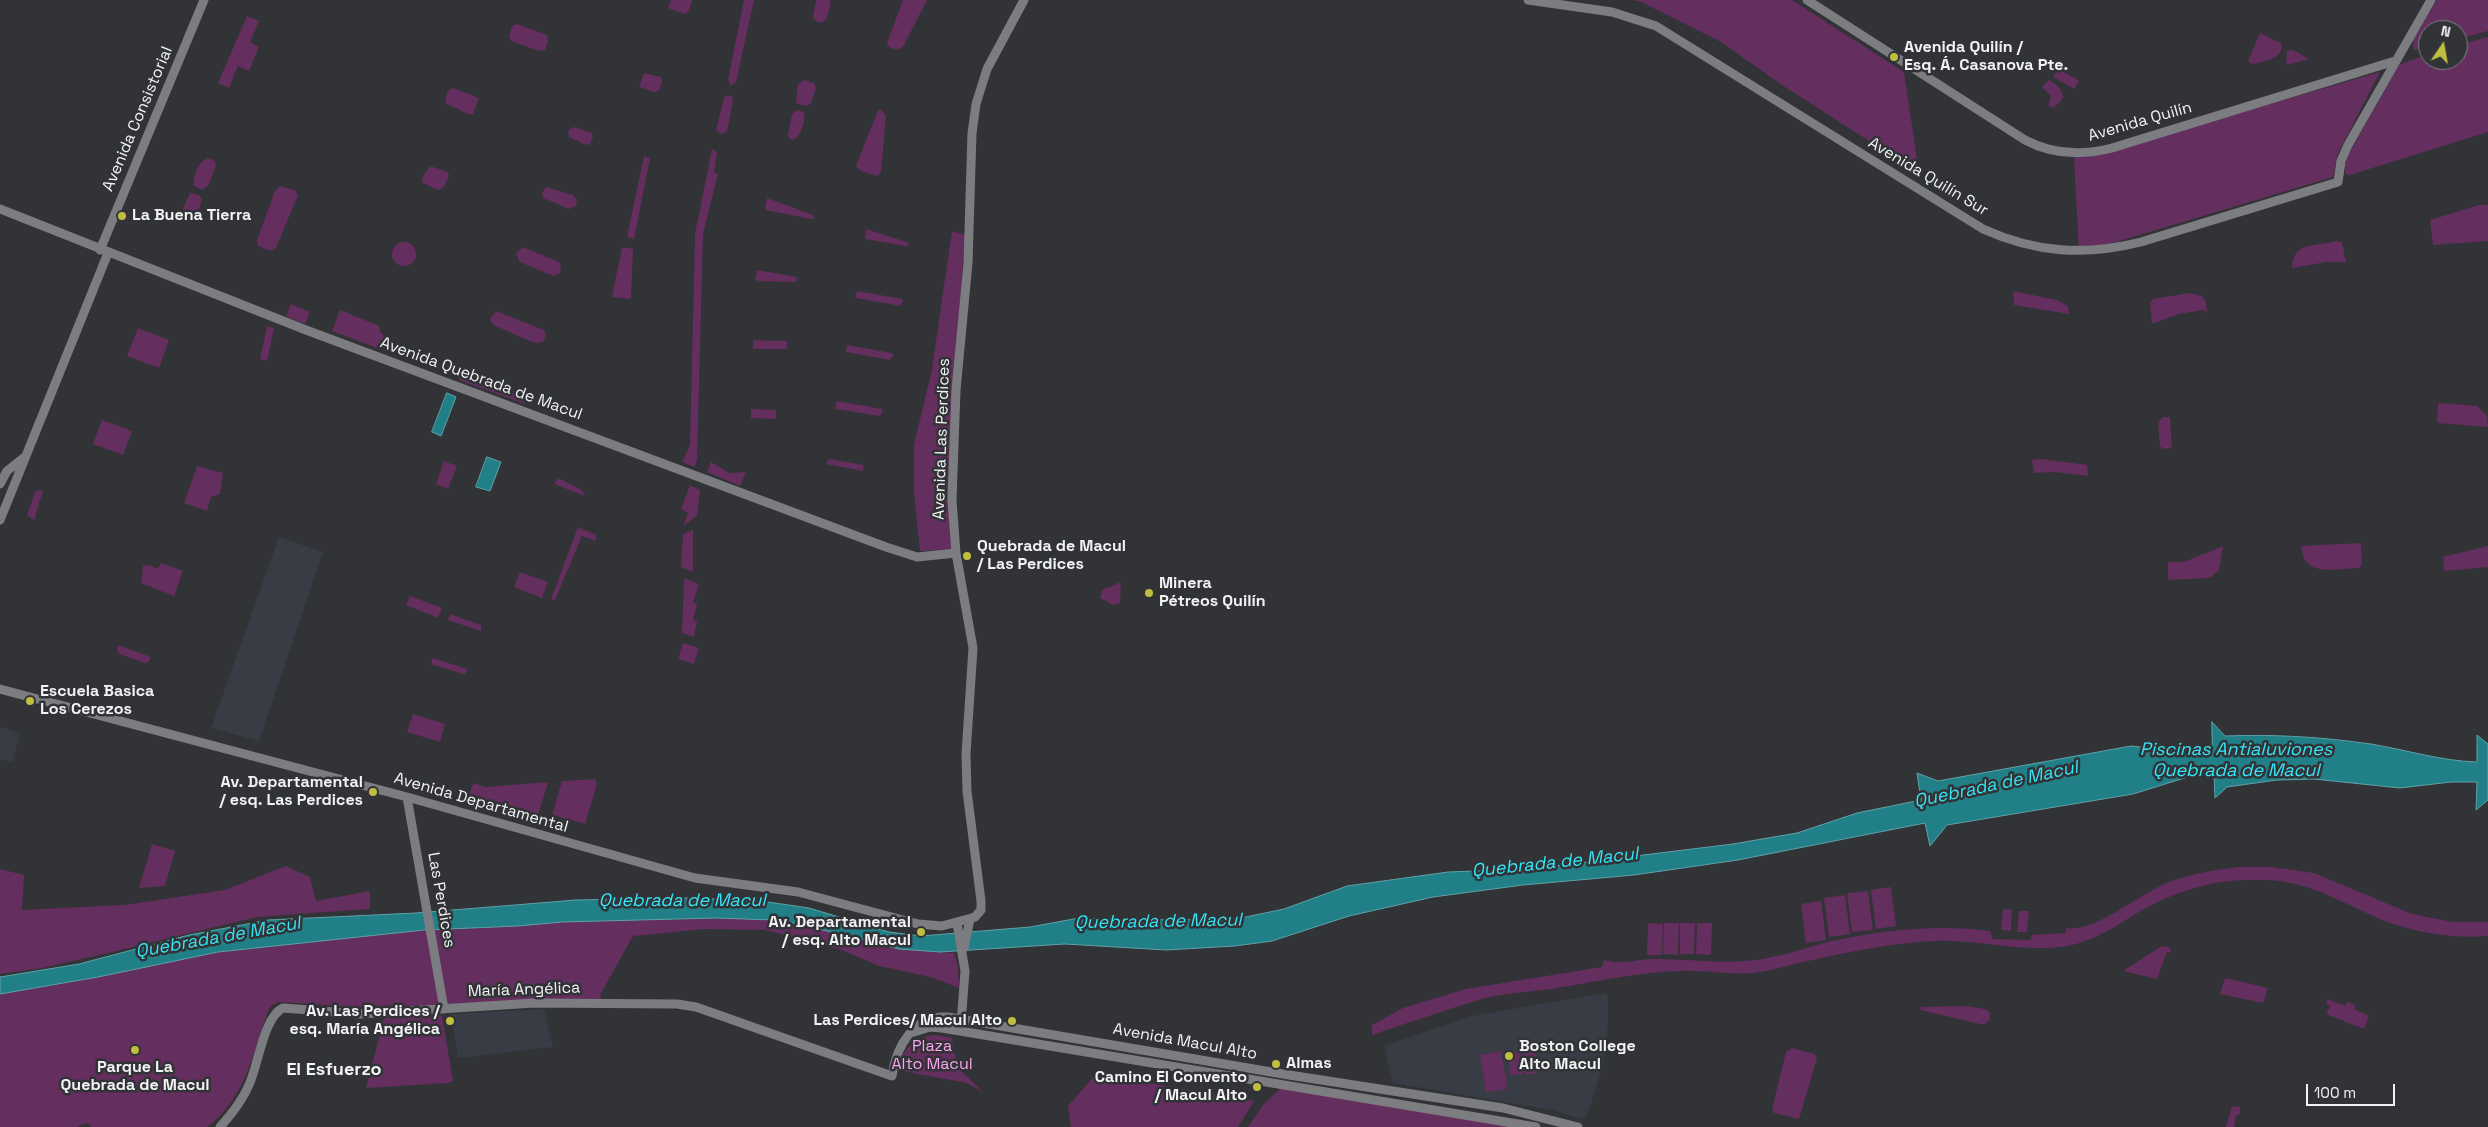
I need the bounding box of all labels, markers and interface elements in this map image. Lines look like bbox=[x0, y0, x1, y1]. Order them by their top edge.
north arrow bbox=[2418, 20, 2468, 70]
text: N bbox=[2439, 22, 2452, 41]
place label: Avenida Quilín / Esq. Á. Casanova Pte. bbox=[1904, 38, 2068, 76]
street label: Avenida Consistorial bbox=[99, 44, 177, 194]
marker: Avenida Quilín / Esq. Á. Casanova Pte. bbox=[1888, 51, 1900, 63]
street label: Avenida Quilín bbox=[2086, 98, 2194, 146]
street label: Avenida Quilín Sur bbox=[1864, 134, 1992, 220]
place label: La Buena Tierra bbox=[132, 206, 251, 226]
marker: La Buena Tierra bbox=[116, 210, 128, 222]
street label: Avenida Quebrada de Macul bbox=[377, 333, 585, 425]
street label: Avenida Las Perdices bbox=[930, 358, 954, 520]
place label: Quebrada de Macul / Las Perdices bbox=[977, 537, 1126, 575]
marker: Quebrada de Macul / Las Perdices bbox=[961, 550, 973, 562]
place label: Minera Pétreos Quilín bbox=[1159, 574, 1266, 612]
marker: Minera Pétreos Quilín bbox=[1143, 587, 1155, 599]
place label: Escuela Basica Los Cerezos bbox=[40, 682, 154, 720]
marker: Escuela Basica Los Cerezos bbox=[24, 695, 36, 707]
water label: Piscinas Antialuviones Quebrada de Macul bbox=[2140, 739, 2332, 782]
water label: Quebrada de Macul bbox=[1912, 757, 2080, 813]
street label: Avenida Departamental bbox=[392, 769, 570, 837]
place label: Av. Departamental / esq. Las Perdices bbox=[220, 773, 363, 811]
marker: Av. Departamental / esq. Las Perdices bbox=[367, 786, 379, 798]
water label: Quebrada de Macul bbox=[1471, 844, 1639, 882]
street label: Las Perdices bbox=[423, 851, 459, 949]
water label: Quebrada de Macul bbox=[598, 890, 766, 912]
water label: Quebrada de Macul bbox=[1074, 910, 1242, 934]
water label: Quebrada de Macul bbox=[134, 913, 302, 963]
place label: Av. Departamental / esq. Alto Macul bbox=[769, 913, 911, 951]
marker: Av. Departamental / esq. Alto Macul bbox=[915, 926, 927, 938]
street label: María Angélica bbox=[467, 978, 581, 1002]
place label: Av. Las Perdices / esq. María Angélica bbox=[290, 1002, 440, 1040]
place label: Las Perdices/ Macul Alto bbox=[813, 1011, 1002, 1031]
marker: Av. Las Perdices / esq. María Angélica bbox=[444, 1015, 456, 1027]
marker: Las Perdices/ Macul Alto bbox=[1006, 1015, 1018, 1027]
street label: Avenida Macul Alto bbox=[1111, 1020, 1259, 1064]
park label: Plaza Alto Macul bbox=[891, 1037, 973, 1075]
place label: Boston College Alto Macul bbox=[1519, 1037, 1636, 1075]
marker: Parque La Quebrada de Macul bbox=[129, 1044, 141, 1056]
marker: Boston College Alto Macul bbox=[1503, 1050, 1515, 1062]
place label: Almas bbox=[1286, 1054, 1332, 1074]
place label: Parque La Quebrada de Macul bbox=[60, 1058, 210, 1096]
marker: Almas bbox=[1270, 1058, 1282, 1070]
district label: El Esfuerzo bbox=[286, 1059, 382, 1081]
place label: Camino El Convento / Macul Alto bbox=[1095, 1068, 1247, 1106]
scale bar bbox=[2308, 1074, 2397, 1106]
marker: Camino El Convento / Macul Alto bbox=[1251, 1081, 1263, 1093]
text: 100 m bbox=[2314, 1083, 2356, 1102]

